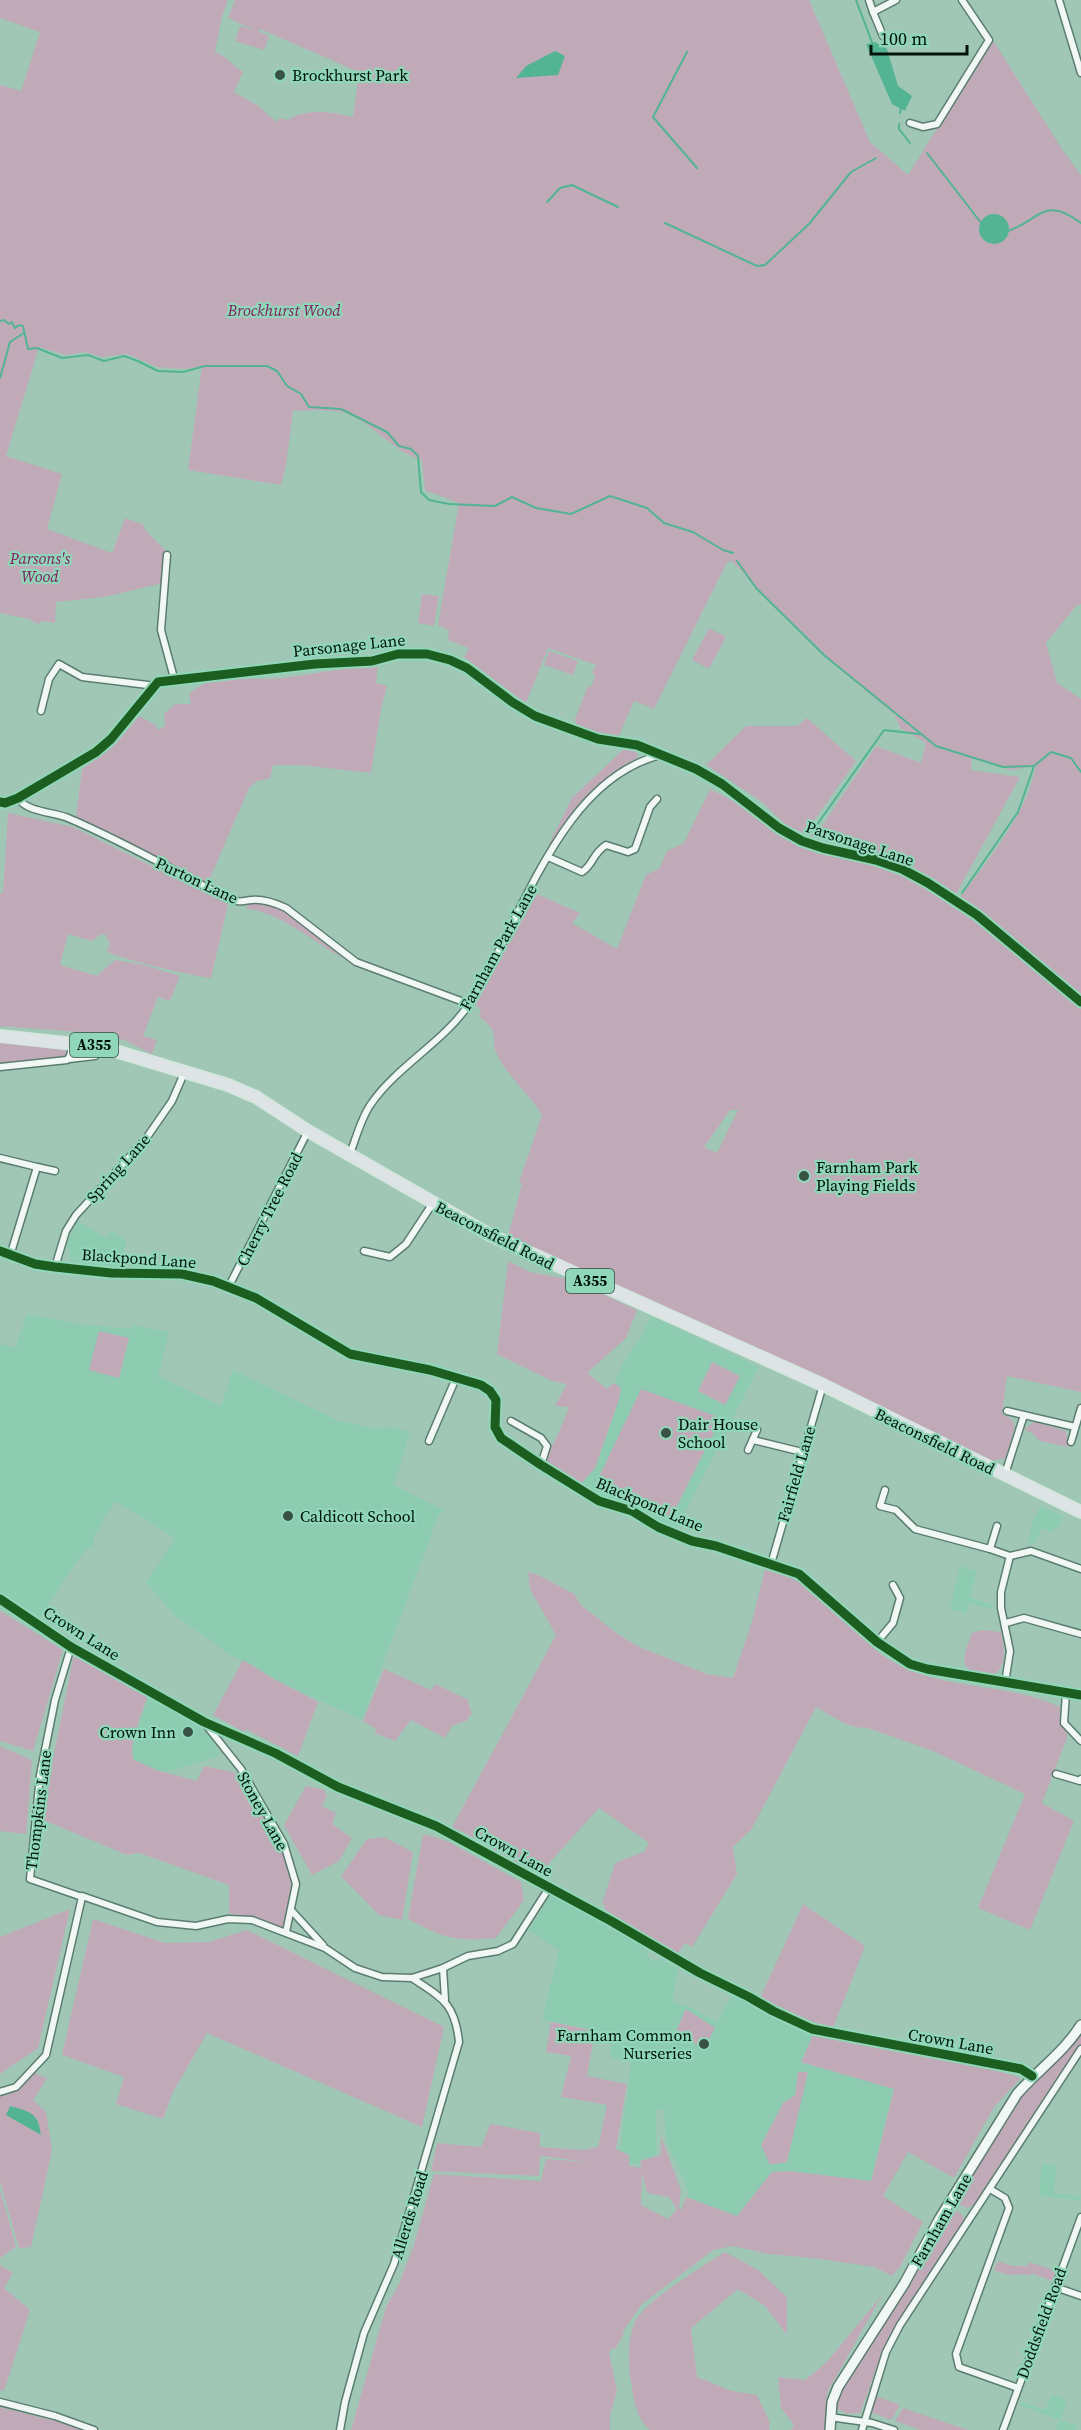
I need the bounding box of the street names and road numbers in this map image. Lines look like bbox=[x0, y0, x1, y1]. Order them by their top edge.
street label: Parsonage Lane bbox=[292, 628, 406, 662]
street label: Parsonage Lane bbox=[803, 815, 917, 871]
street label: Purton Lane bbox=[152, 851, 242, 909]
street label: Farnham Park Lane bbox=[454, 880, 542, 1014]
road number: A355 bbox=[70, 1033, 118, 1057]
street label: Spring Lane bbox=[81, 1129, 155, 1207]
street label: Cherry Tree Road bbox=[231, 1148, 307, 1270]
street label: Beaconsfield Road bbox=[432, 1195, 558, 1275]
street label: Blackpond Lane bbox=[81, 1243, 197, 1273]
road number: A355 bbox=[566, 1269, 614, 1293]
street label: Beaconsfield Road bbox=[871, 1402, 999, 1480]
street label: Fairfield Lane bbox=[772, 1423, 820, 1525]
street label: Blackpond Lane bbox=[593, 1471, 707, 1537]
street label: Crown Lane bbox=[39, 1601, 125, 1665]
street label: Thompkins Lane bbox=[20, 1749, 56, 1871]
street label: Stoney Lane bbox=[232, 1768, 294, 1854]
street label: Crown Lane bbox=[471, 1820, 557, 1882]
street label: Crown Lane bbox=[906, 2023, 996, 2059]
street label: Allerds Road bbox=[385, 2168, 433, 2262]
street label: Farnham Lane bbox=[905, 2169, 977, 2271]
street label: Doddsfield Road bbox=[1011, 2264, 1071, 2382]

